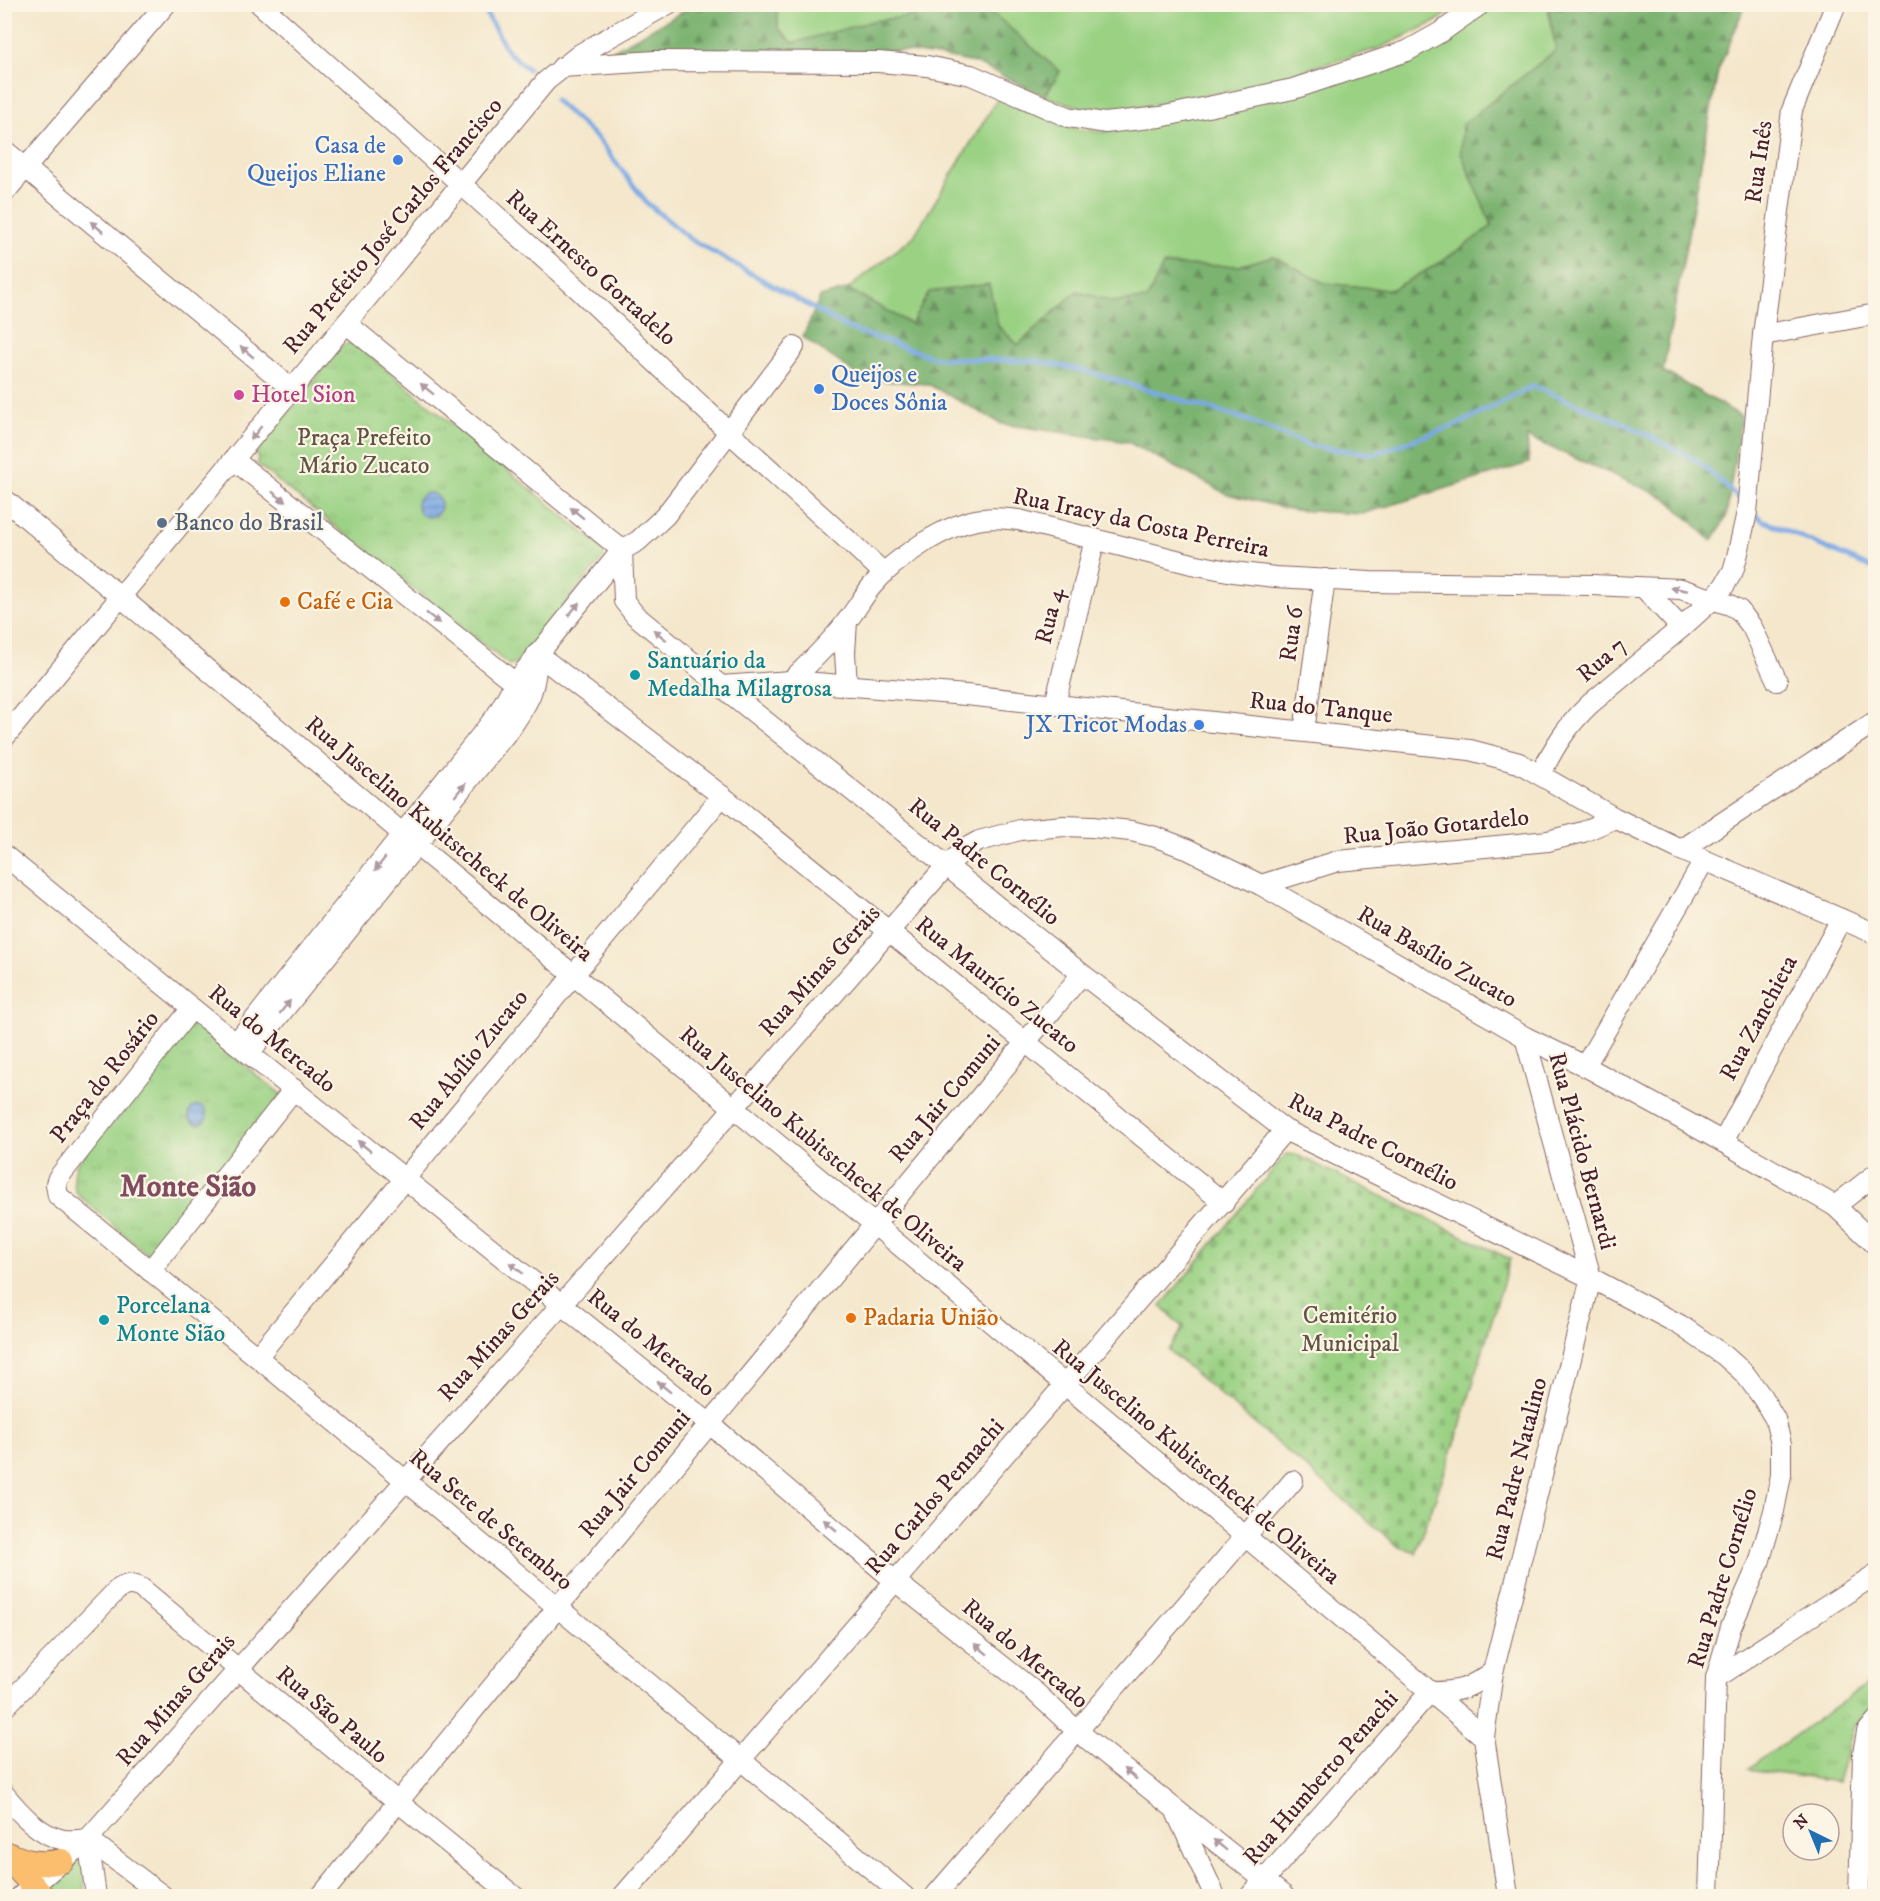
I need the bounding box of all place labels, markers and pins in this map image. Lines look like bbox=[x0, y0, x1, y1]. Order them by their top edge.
place label: Casa de Queijos Eliane bbox=[247, 131, 386, 189]
marker: Casa de Queijos Eliane bbox=[391, 153, 405, 167]
place label: Queijos e Doces Sônia bbox=[831, 360, 948, 418]
place label: Hotel Sion bbox=[251, 380, 356, 410]
marker: Queijos e Doces Sônia bbox=[812, 382, 826, 396]
marker: Hotel Sion bbox=[232, 388, 246, 402]
place label: Banco do Brasil bbox=[174, 508, 324, 538]
marker: Banco do Brasil bbox=[155, 516, 169, 530]
place label: Café e Cia bbox=[297, 587, 394, 617]
marker: Café e Cia bbox=[278, 595, 292, 609]
place label: Santuário da Medalha Milagrosa bbox=[647, 646, 833, 704]
marker: Santuário da Medalha Milagrosa bbox=[628, 668, 642, 682]
place label: JX Tricot Modas bbox=[1024, 710, 1187, 740]
marker: JX Tricot Modas bbox=[1192, 718, 1206, 732]
place label: Porcelana Monte Sião bbox=[116, 1291, 225, 1349]
place label: Padaria União bbox=[863, 1303, 998, 1333]
marker: Padaria União bbox=[844, 1311, 858, 1325]
marker: Porcelana Monte Sião bbox=[97, 1313, 111, 1327]

